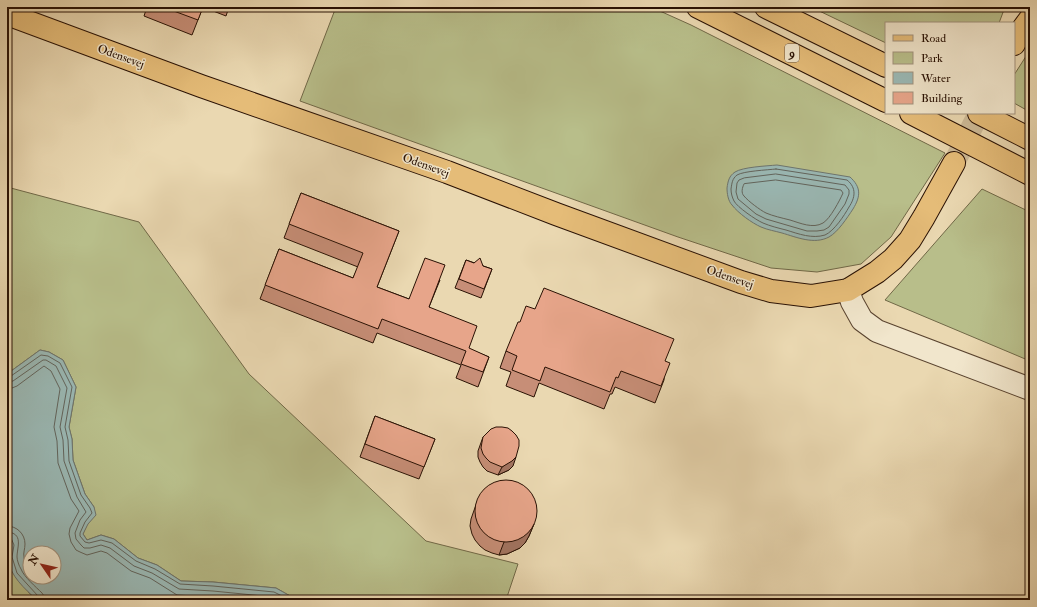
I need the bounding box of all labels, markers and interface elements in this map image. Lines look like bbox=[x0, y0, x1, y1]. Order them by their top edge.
legend bbox=[885, 22, 1015, 114]
text: Road bbox=[921, 31, 946, 46]
street label: Odensevej bbox=[95, 41, 146, 72]
road number: 9 bbox=[785, 44, 799, 62]
text: Park bbox=[921, 51, 943, 66]
text: Water bbox=[920, 71, 951, 86]
text: Building bbox=[921, 91, 964, 106]
street label: Odensevej bbox=[400, 150, 451, 181]
street label: Odensevej bbox=[704, 262, 755, 293]
north arrow bbox=[22, 545, 62, 585]
text: N bbox=[25, 551, 43, 568]

